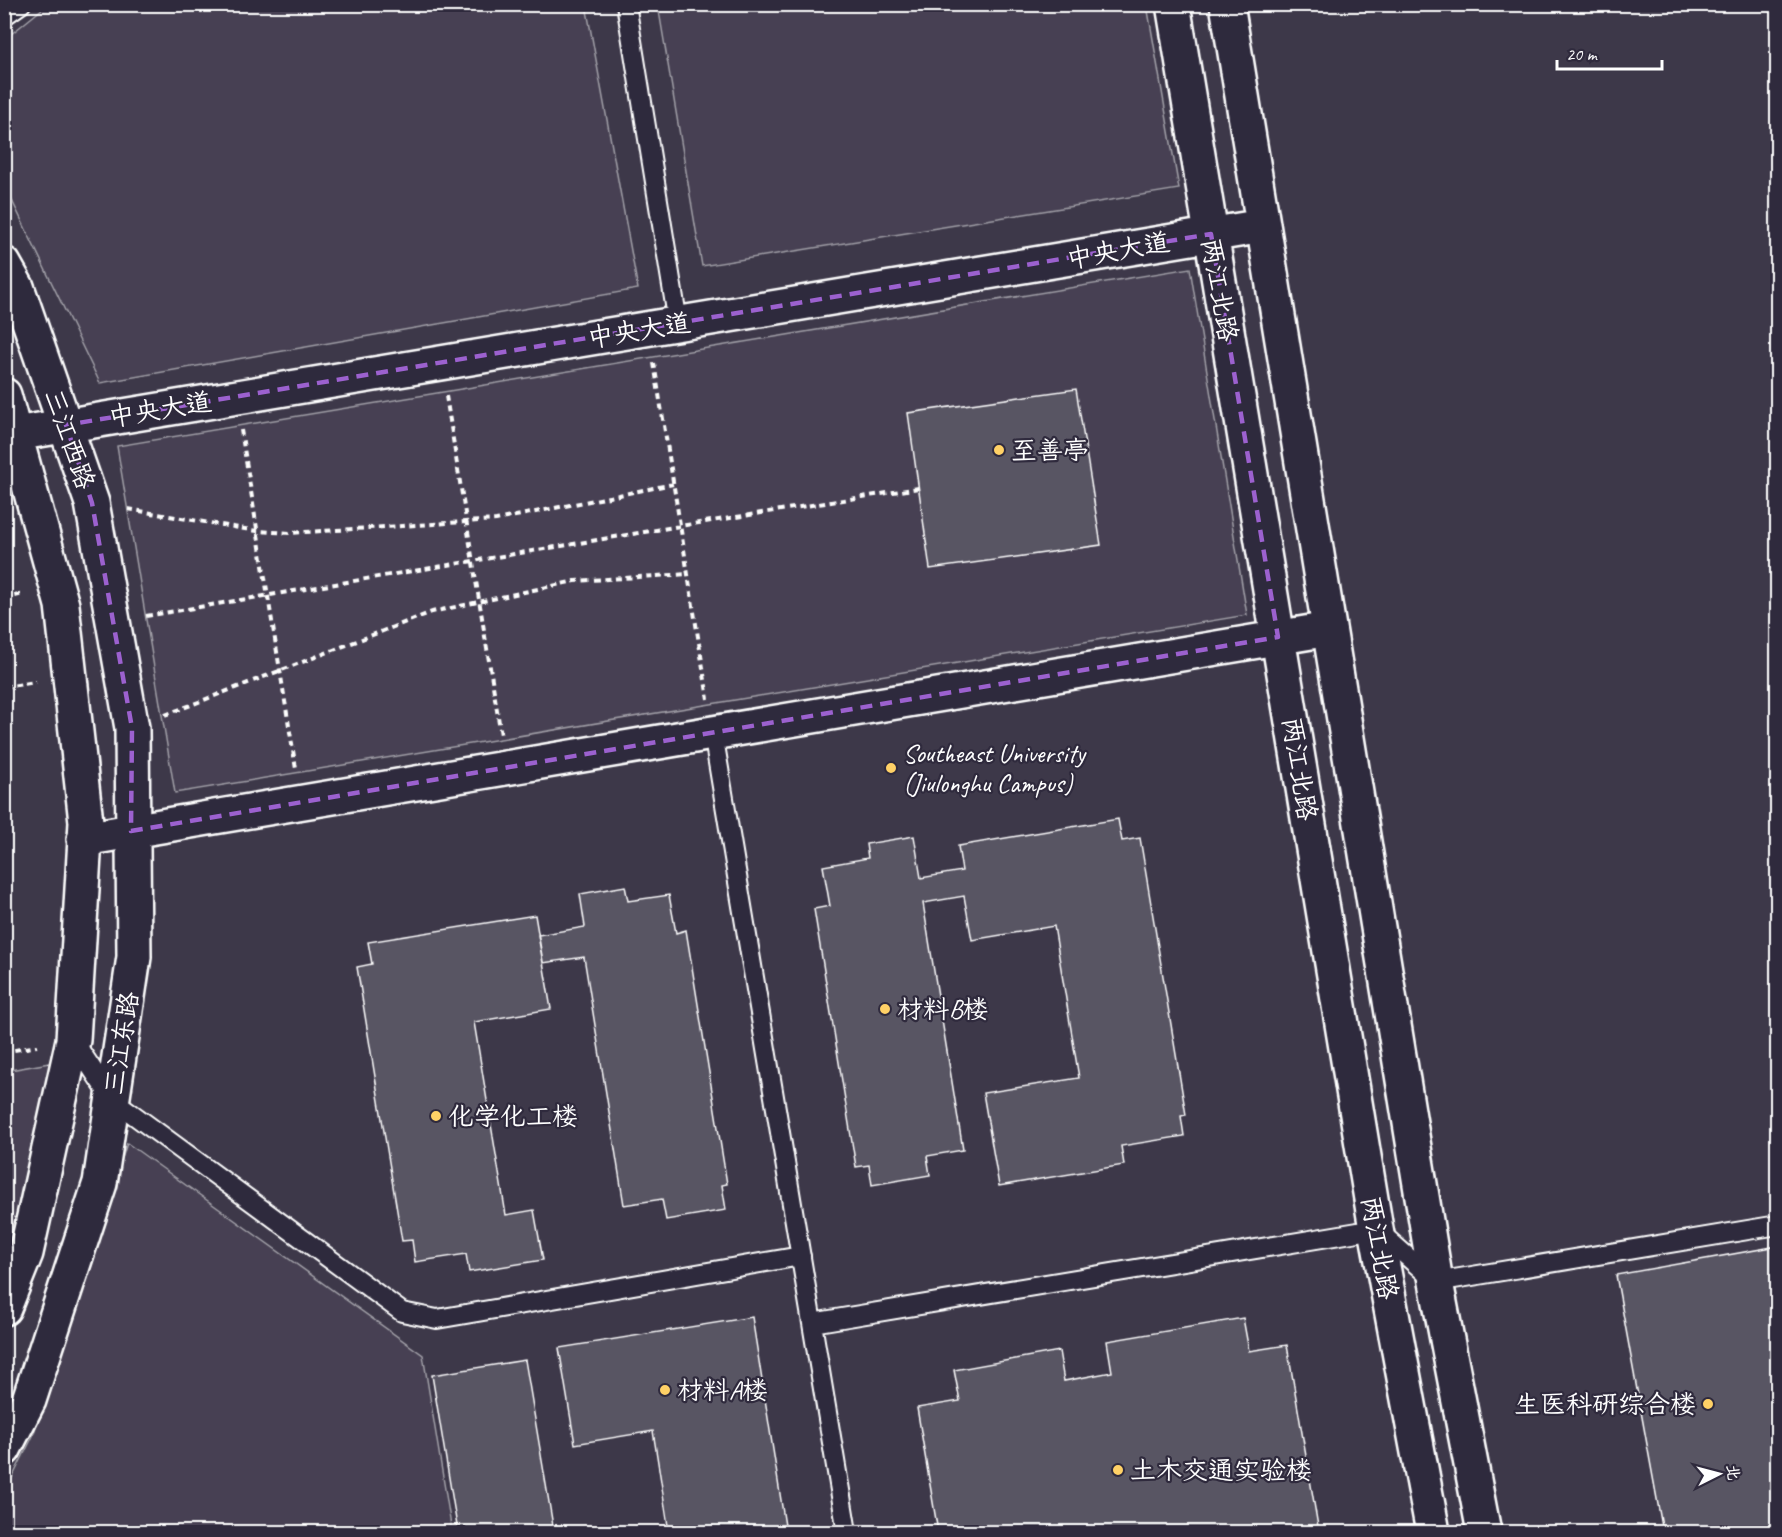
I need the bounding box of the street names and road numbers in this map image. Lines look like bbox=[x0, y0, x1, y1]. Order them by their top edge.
street label: 中央大道 bbox=[1064, 225, 1172, 276]
street label: 两江北路 bbox=[1194, 236, 1245, 344]
street label: 中央大道 bbox=[585, 306, 693, 355]
street label: 三江西路 bbox=[37, 385, 102, 494]
street label: 中央大道 bbox=[106, 385, 214, 434]
street label: 两江北路 bbox=[1275, 715, 1324, 823]
street label: 三江东路 bbox=[97, 989, 146, 1097]
street label: 两江北路 bbox=[1354, 1194, 1405, 1302]

